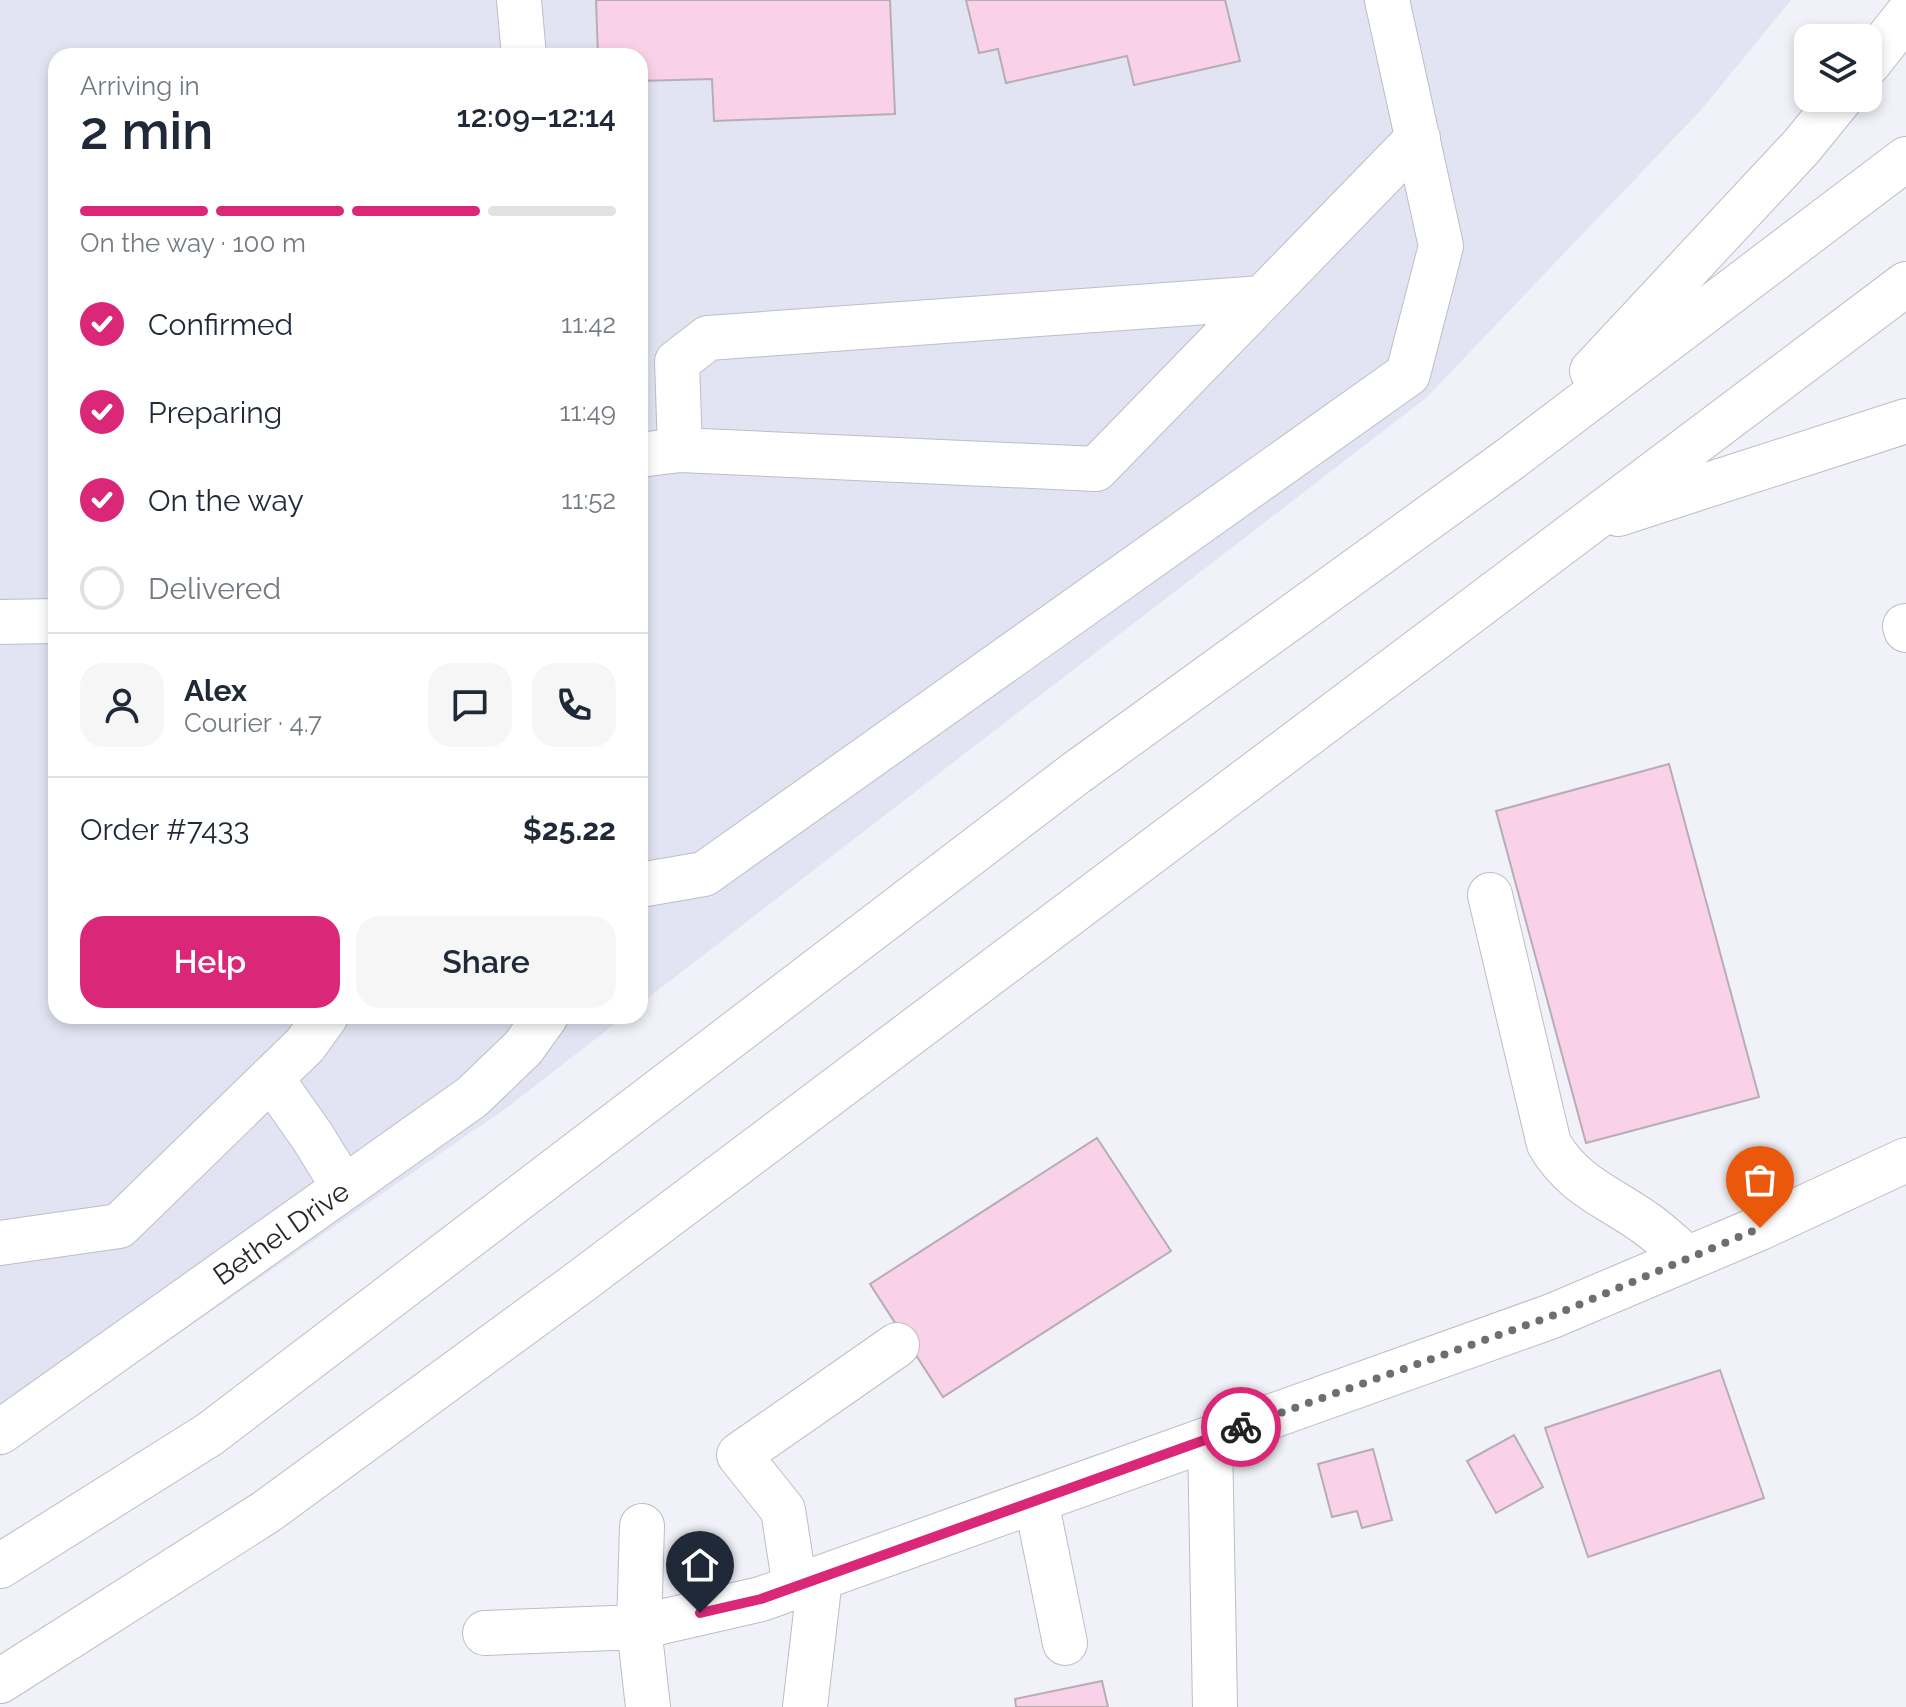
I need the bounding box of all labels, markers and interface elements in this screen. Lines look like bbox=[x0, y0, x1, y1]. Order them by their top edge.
map controls bbox=[1794, 24, 1882, 112]
button: layers bbox=[1794, 24, 1882, 112]
text: Arriving in bbox=[80, 71, 200, 101]
text: 12:09–12:14 bbox=[457, 99, 616, 134]
text: 2 min bbox=[80, 100, 213, 161]
text: On the way · 100 m bbox=[80, 228, 306, 258]
icon: check bbox=[80, 302, 124, 346]
text: Confirmed bbox=[148, 307, 293, 342]
text: 11:42 bbox=[561, 309, 616, 339]
icon: check bbox=[80, 390, 124, 434]
text: Preparing bbox=[148, 395, 282, 430]
text: 11:49 bbox=[559, 397, 616, 427]
icon: check bbox=[80, 478, 124, 522]
text: On the way bbox=[148, 483, 304, 518]
text: 11:52 bbox=[561, 485, 616, 515]
text: Delivered bbox=[148, 571, 281, 606]
button: person bbox=[80, 663, 164, 747]
button: chat bbox=[428, 663, 512, 747]
button: phone bbox=[532, 663, 616, 747]
text: Alex bbox=[184, 673, 247, 708]
text: Courier · 4.7 bbox=[184, 708, 322, 738]
text: Order #7433 bbox=[80, 812, 250, 847]
text: $25.22 bbox=[523, 812, 616, 847]
button: Help bbox=[80, 916, 340, 1008]
button: Share bbox=[356, 916, 616, 1008]
pin bbox=[1726, 1146, 1794, 1228]
icon: bag bbox=[1738, 1158, 1782, 1202]
street label: Bethel Drive bbox=[207, 1175, 355, 1292]
courier bbox=[1201, 1387, 1281, 1467]
icon: bike bbox=[1219, 1405, 1263, 1449]
pin bbox=[666, 1531, 734, 1613]
icon: home bbox=[678, 1543, 722, 1587]

